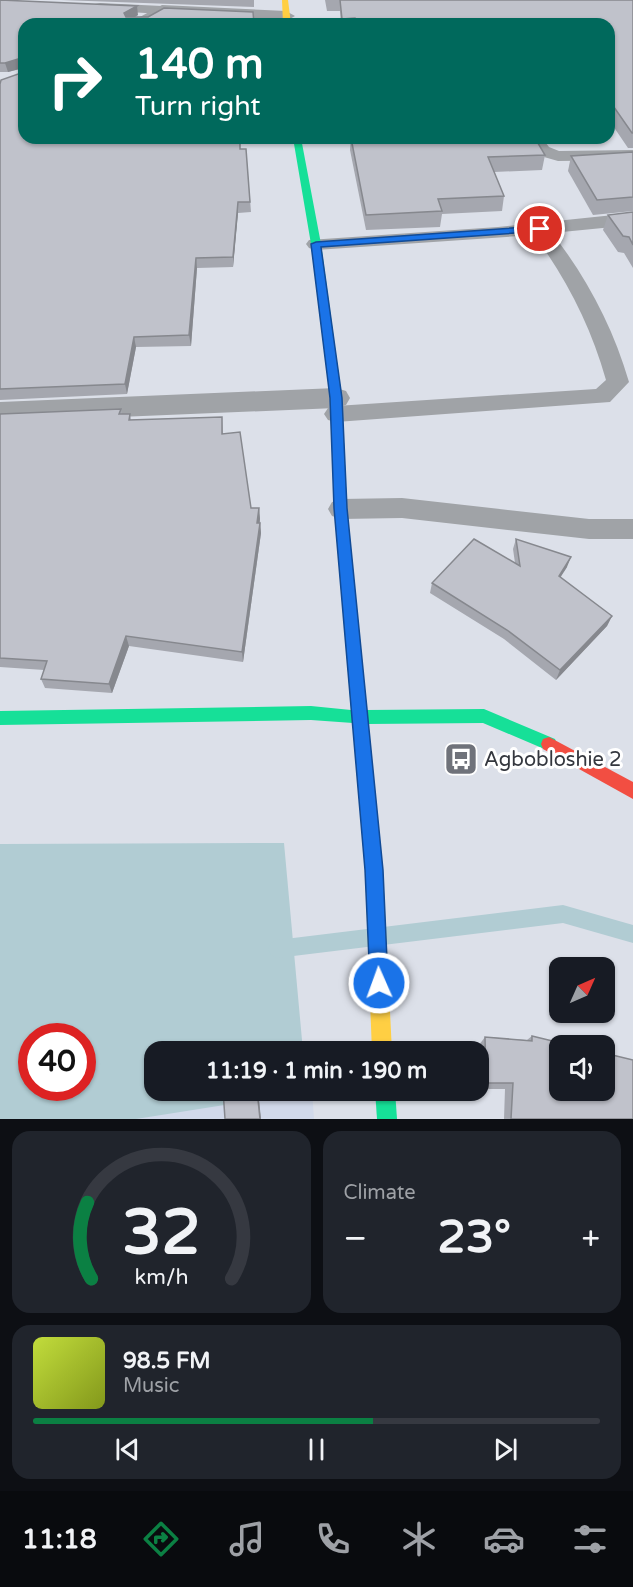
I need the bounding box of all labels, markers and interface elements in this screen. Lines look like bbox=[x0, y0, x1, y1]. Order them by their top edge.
text: 140 m bbox=[135, 39, 264, 90]
icon: right bbox=[36, 42, 114, 120]
text: Turn right bbox=[135, 90, 261, 123]
pin bbox=[514, 203, 565, 254]
icon: arrive bbox=[523, 212, 556, 245]
bus stop icon: Agbobloshie 2 bbox=[443, 741, 479, 777]
place label: Agbobloshie 2 bbox=[484, 748, 622, 772]
position arrow bbox=[347, 951, 411, 1015]
north arrow bbox=[549, 957, 615, 1023]
map controls bbox=[549, 957, 615, 1101]
speed limit sign: 40 bbox=[18, 1023, 96, 1101]
button: sound bbox=[549, 1035, 615, 1101]
text: 11:19 · 1 min · 190 m bbox=[206, 1058, 427, 1084]
text: Climate bbox=[344, 1181, 416, 1205]
text: 32 bbox=[122, 1196, 200, 1271]
text: 23° bbox=[437, 1211, 511, 1265]
text: − bbox=[344, 1219, 367, 1258]
text: + bbox=[581, 1219, 600, 1258]
text: km/h bbox=[134, 1264, 188, 1290]
text: 98.5 FM bbox=[123, 1348, 211, 1374]
text: Music bbox=[123, 1374, 179, 1398]
icon: previous bbox=[111, 1433, 144, 1466]
icon: pause bbox=[300, 1433, 333, 1466]
icon: next bbox=[489, 1433, 522, 1466]
icon: directions bbox=[140, 1518, 182, 1560]
icon: music bbox=[226, 1518, 268, 1560]
icon: phone bbox=[312, 1518, 354, 1560]
icon: climate bbox=[398, 1518, 440, 1560]
icon: car bbox=[483, 1518, 525, 1560]
icon: filters bbox=[569, 1518, 611, 1560]
text: 11:18 bbox=[22, 1523, 97, 1556]

